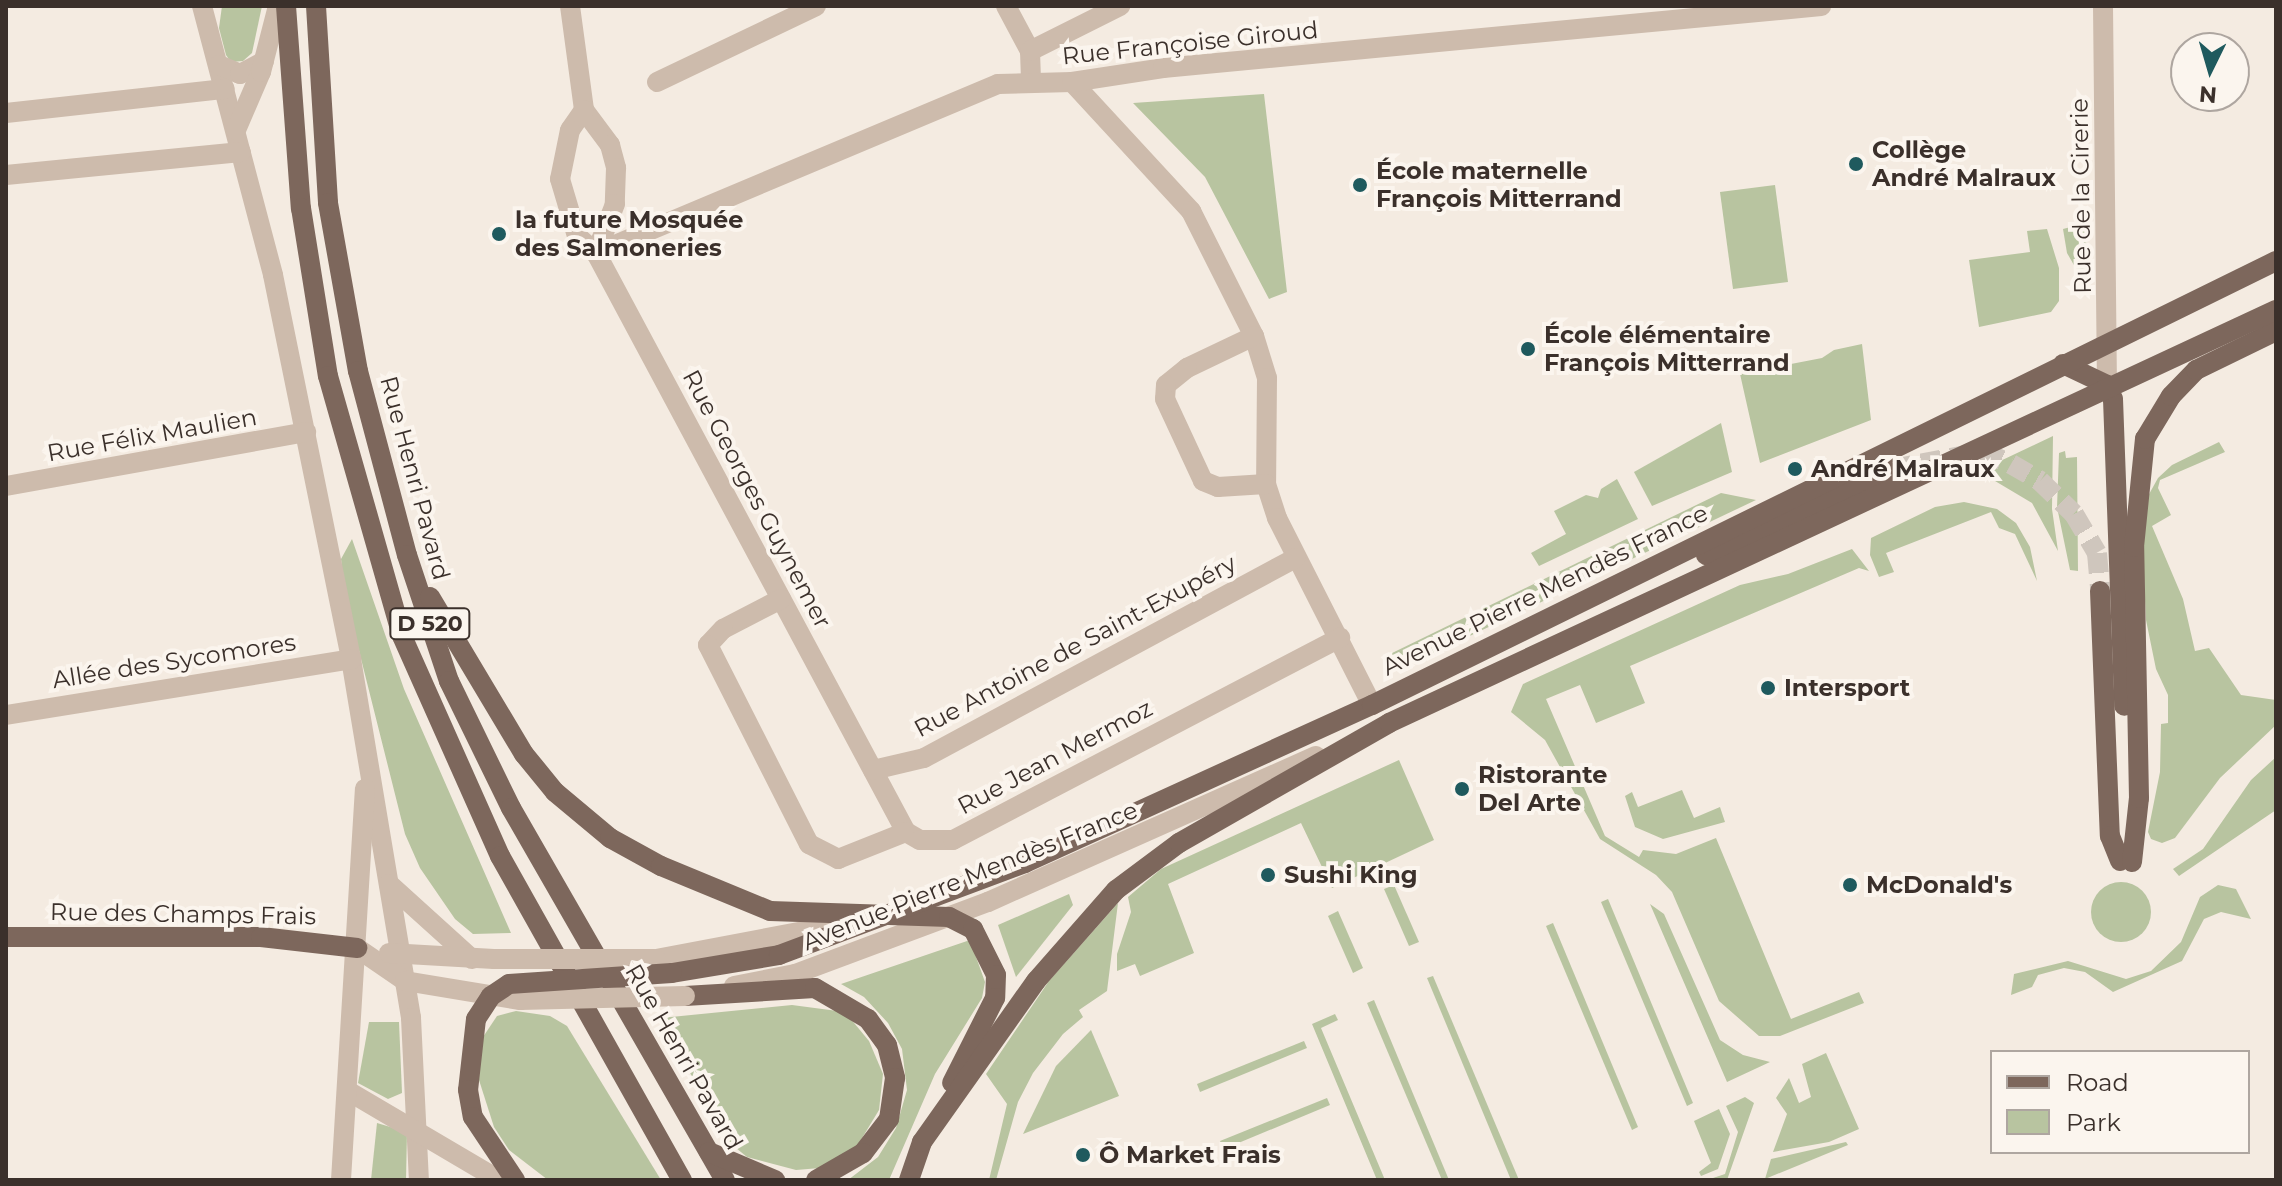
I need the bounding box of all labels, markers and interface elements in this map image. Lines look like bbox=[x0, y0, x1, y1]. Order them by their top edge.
street label: Rue Françoise Giroud bbox=[1061, 15, 1319, 71]
north arrow bbox=[2170, 32, 2250, 112]
text: N bbox=[2198, 80, 2218, 109]
street label: Rue de la Cirerie bbox=[2065, 98, 2097, 294]
place label: Collège André Malraux bbox=[1872, 136, 2056, 192]
marker: Collège André Malraux bbox=[1847, 155, 1865, 173]
place label: École maternelle François Mitterrand bbox=[1376, 157, 1622, 213]
marker: École maternelle François Mitterrand bbox=[1351, 176, 1369, 194]
place label: la future Mosquée des Salmoneries bbox=[515, 206, 743, 262]
marker: la future Mosquée des Salmoneries bbox=[490, 225, 508, 243]
place label: École élémentaire François Mitterrand bbox=[1544, 321, 1790, 377]
marker: École élémentaire François Mitterrand bbox=[1519, 340, 1537, 358]
street label: Rue Georges Guynemer bbox=[677, 365, 837, 633]
street label: Rue Henri Pavard bbox=[374, 373, 456, 583]
street label: Rue Félix Maulien bbox=[45, 402, 259, 468]
place label: André Malraux bbox=[1811, 455, 1995, 483]
marker: André Malraux bbox=[1786, 460, 1804, 478]
street label: Avenue Pierre Mendès France bbox=[1377, 498, 1713, 682]
street label: Rue Antoine de Saint-Exupéry bbox=[909, 549, 1241, 743]
road number: D 520 bbox=[388, 606, 472, 642]
street label: Allée des Sycomores bbox=[50, 628, 298, 694]
place label: Intersport bbox=[1784, 674, 1910, 702]
marker: Intersport bbox=[1759, 679, 1777, 697]
street label: Rue Jean Mermoz bbox=[953, 693, 1157, 821]
place label: Ristorante Del Arte bbox=[1478, 761, 1607, 817]
marker: Ristorante Del Arte bbox=[1453, 780, 1471, 798]
street label: Avenue Pierre Mendès France bbox=[798, 795, 1142, 957]
place label: Sushi King bbox=[1284, 861, 1418, 889]
marker: Sushi King bbox=[1259, 866, 1277, 884]
place label: McDonald's bbox=[1866, 871, 2012, 899]
marker: McDonald's bbox=[1841, 876, 1859, 894]
street label: Rue des Champs Frais bbox=[50, 897, 316, 931]
street label: Rue Henri Pavard bbox=[619, 959, 749, 1155]
legend bbox=[1990, 1050, 2250, 1154]
text: Road bbox=[2066, 1068, 2129, 1097]
text: Park bbox=[2066, 1108, 2121, 1137]
place label: Ô Market Frais bbox=[1099, 1141, 1281, 1169]
marker: Ô Market Frais bbox=[1074, 1146, 1092, 1164]

